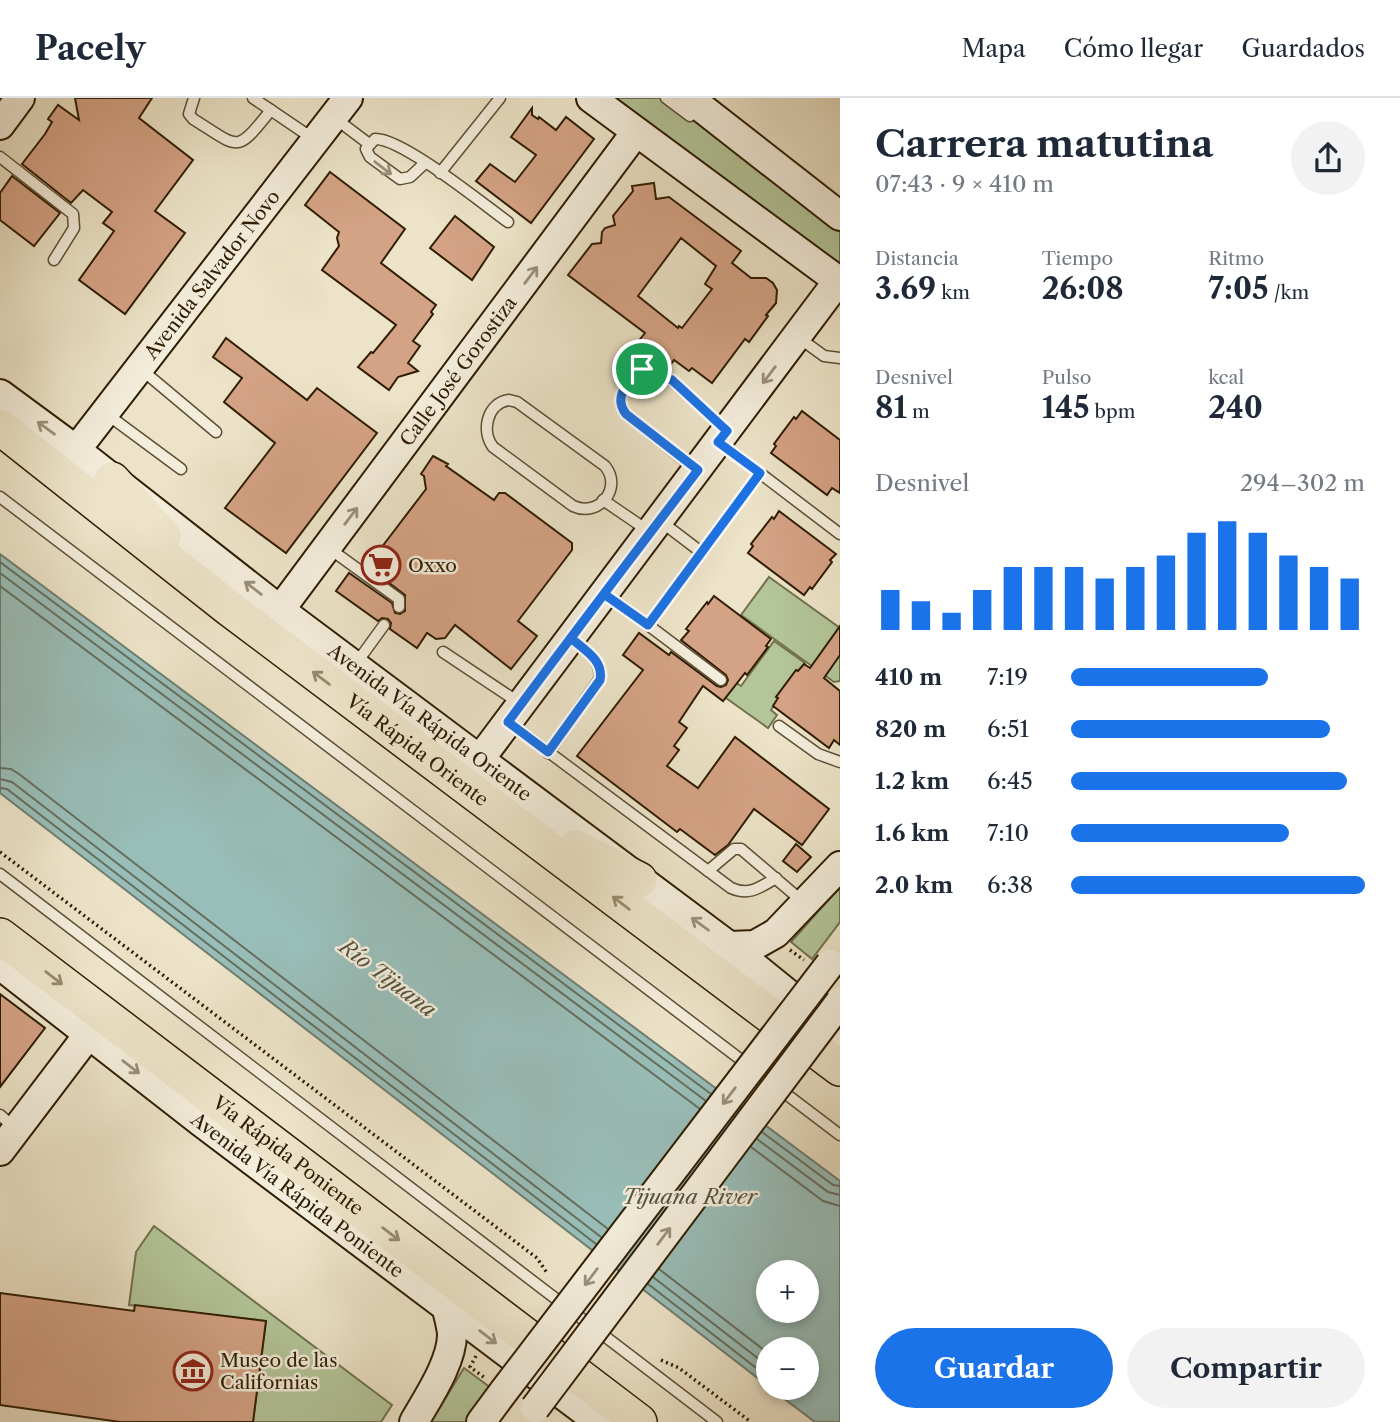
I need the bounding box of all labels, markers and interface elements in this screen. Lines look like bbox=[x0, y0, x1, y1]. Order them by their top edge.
text: Pacely bbox=[35, 28, 146, 69]
text: Mapa bbox=[961, 34, 1026, 63]
text: Cómo llegar bbox=[1064, 34, 1203, 63]
text: Guardados bbox=[1241, 34, 1365, 63]
text: Carrera matutina bbox=[875, 120, 1214, 167]
button: share bbox=[1291, 121, 1365, 195]
one-way arrow bbox=[374, 160, 392, 175]
text: 07:43 · 9 × 410 m bbox=[875, 170, 1054, 198]
street label: Avenida Salvador Novo bbox=[139, 185, 284, 364]
text: Distancia bbox=[875, 247, 959, 270]
text: Tiempo bbox=[1042, 247, 1113, 270]
text: Ritmo bbox=[1208, 247, 1264, 270]
one-way arrow bbox=[523, 266, 538, 284]
text: 3.69 bbox=[875, 270, 936, 307]
text: 26:08 bbox=[1042, 270, 1124, 307]
text: 7:05 bbox=[1208, 270, 1269, 307]
text: km bbox=[936, 281, 970, 304]
text: /km bbox=[1269, 281, 1309, 304]
street label: Calle José Gorostiza bbox=[395, 292, 521, 450]
pin bbox=[612, 339, 672, 399]
icon: arrive bbox=[623, 350, 661, 388]
one-way arrow bbox=[761, 365, 776, 384]
text: Desnivel bbox=[875, 366, 953, 389]
text: Pulso bbox=[1042, 366, 1091, 389]
text: kcal bbox=[1208, 366, 1244, 389]
text: 81 bbox=[875, 389, 907, 426]
text: 145 bbox=[1042, 389, 1090, 426]
text: 240 bbox=[1208, 389, 1263, 426]
text: m bbox=[907, 400, 930, 423]
text: bpm bbox=[1090, 400, 1135, 423]
one-way arrow bbox=[37, 421, 56, 435]
text: Desnivel bbox=[875, 469, 969, 497]
text: 294–302 m bbox=[1240, 469, 1365, 497]
one-way arrow bbox=[344, 507, 359, 526]
supermarket icon: Oxxo bbox=[360, 544, 402, 586]
place label: Oxxo bbox=[408, 554, 457, 577]
one-way arrow bbox=[244, 581, 262, 596]
street label: Avenida Vía Rápida Oriente bbox=[322, 638, 536, 806]
text: 410 m bbox=[875, 663, 942, 691]
text: 7:19 bbox=[987, 663, 1028, 691]
one-way arrow bbox=[312, 670, 331, 685]
street label: Vía Rápida Oriente bbox=[342, 689, 494, 811]
text: 820 m bbox=[875, 715, 946, 743]
text: 6:51 bbox=[987, 715, 1029, 743]
text: 1.2 km bbox=[875, 767, 949, 795]
text: 6:45 bbox=[987, 767, 1033, 795]
text: 1.6 km bbox=[875, 819, 949, 847]
text: 7:10 bbox=[987, 819, 1029, 847]
text: 2.0 km bbox=[875, 871, 953, 899]
text: 6:38 bbox=[987, 871, 1033, 899]
one-way arrow bbox=[612, 896, 631, 911]
one-way arrow bbox=[691, 917, 710, 932]
water label: Río Tijuana bbox=[333, 933, 441, 1023]
one-way arrow bbox=[44, 970, 63, 985]
one-way arrow bbox=[121, 1060, 139, 1075]
one-way arrow bbox=[722, 1086, 737, 1105]
street label: Vía Rápida Poniente bbox=[207, 1090, 368, 1220]
street label: Avenida Vía Rápida Poniente bbox=[186, 1107, 408, 1282]
water label: Tijuana River bbox=[623, 1184, 758, 1209]
one-way arrow bbox=[381, 1227, 400, 1242]
one-way arrow bbox=[656, 1227, 671, 1246]
map controls bbox=[756, 1260, 819, 1400]
button: + bbox=[756, 1260, 819, 1323]
one-way arrow bbox=[584, 1267, 599, 1286]
button: Guardar bbox=[875, 1328, 1113, 1408]
button: Compartir bbox=[1127, 1328, 1365, 1408]
one-way arrow bbox=[478, 1330, 497, 1345]
button: − bbox=[756, 1337, 819, 1400]
place label: Museo de las Californias bbox=[220, 1349, 337, 1394]
museum icon: Museo de las Californias bbox=[172, 1350, 214, 1392]

